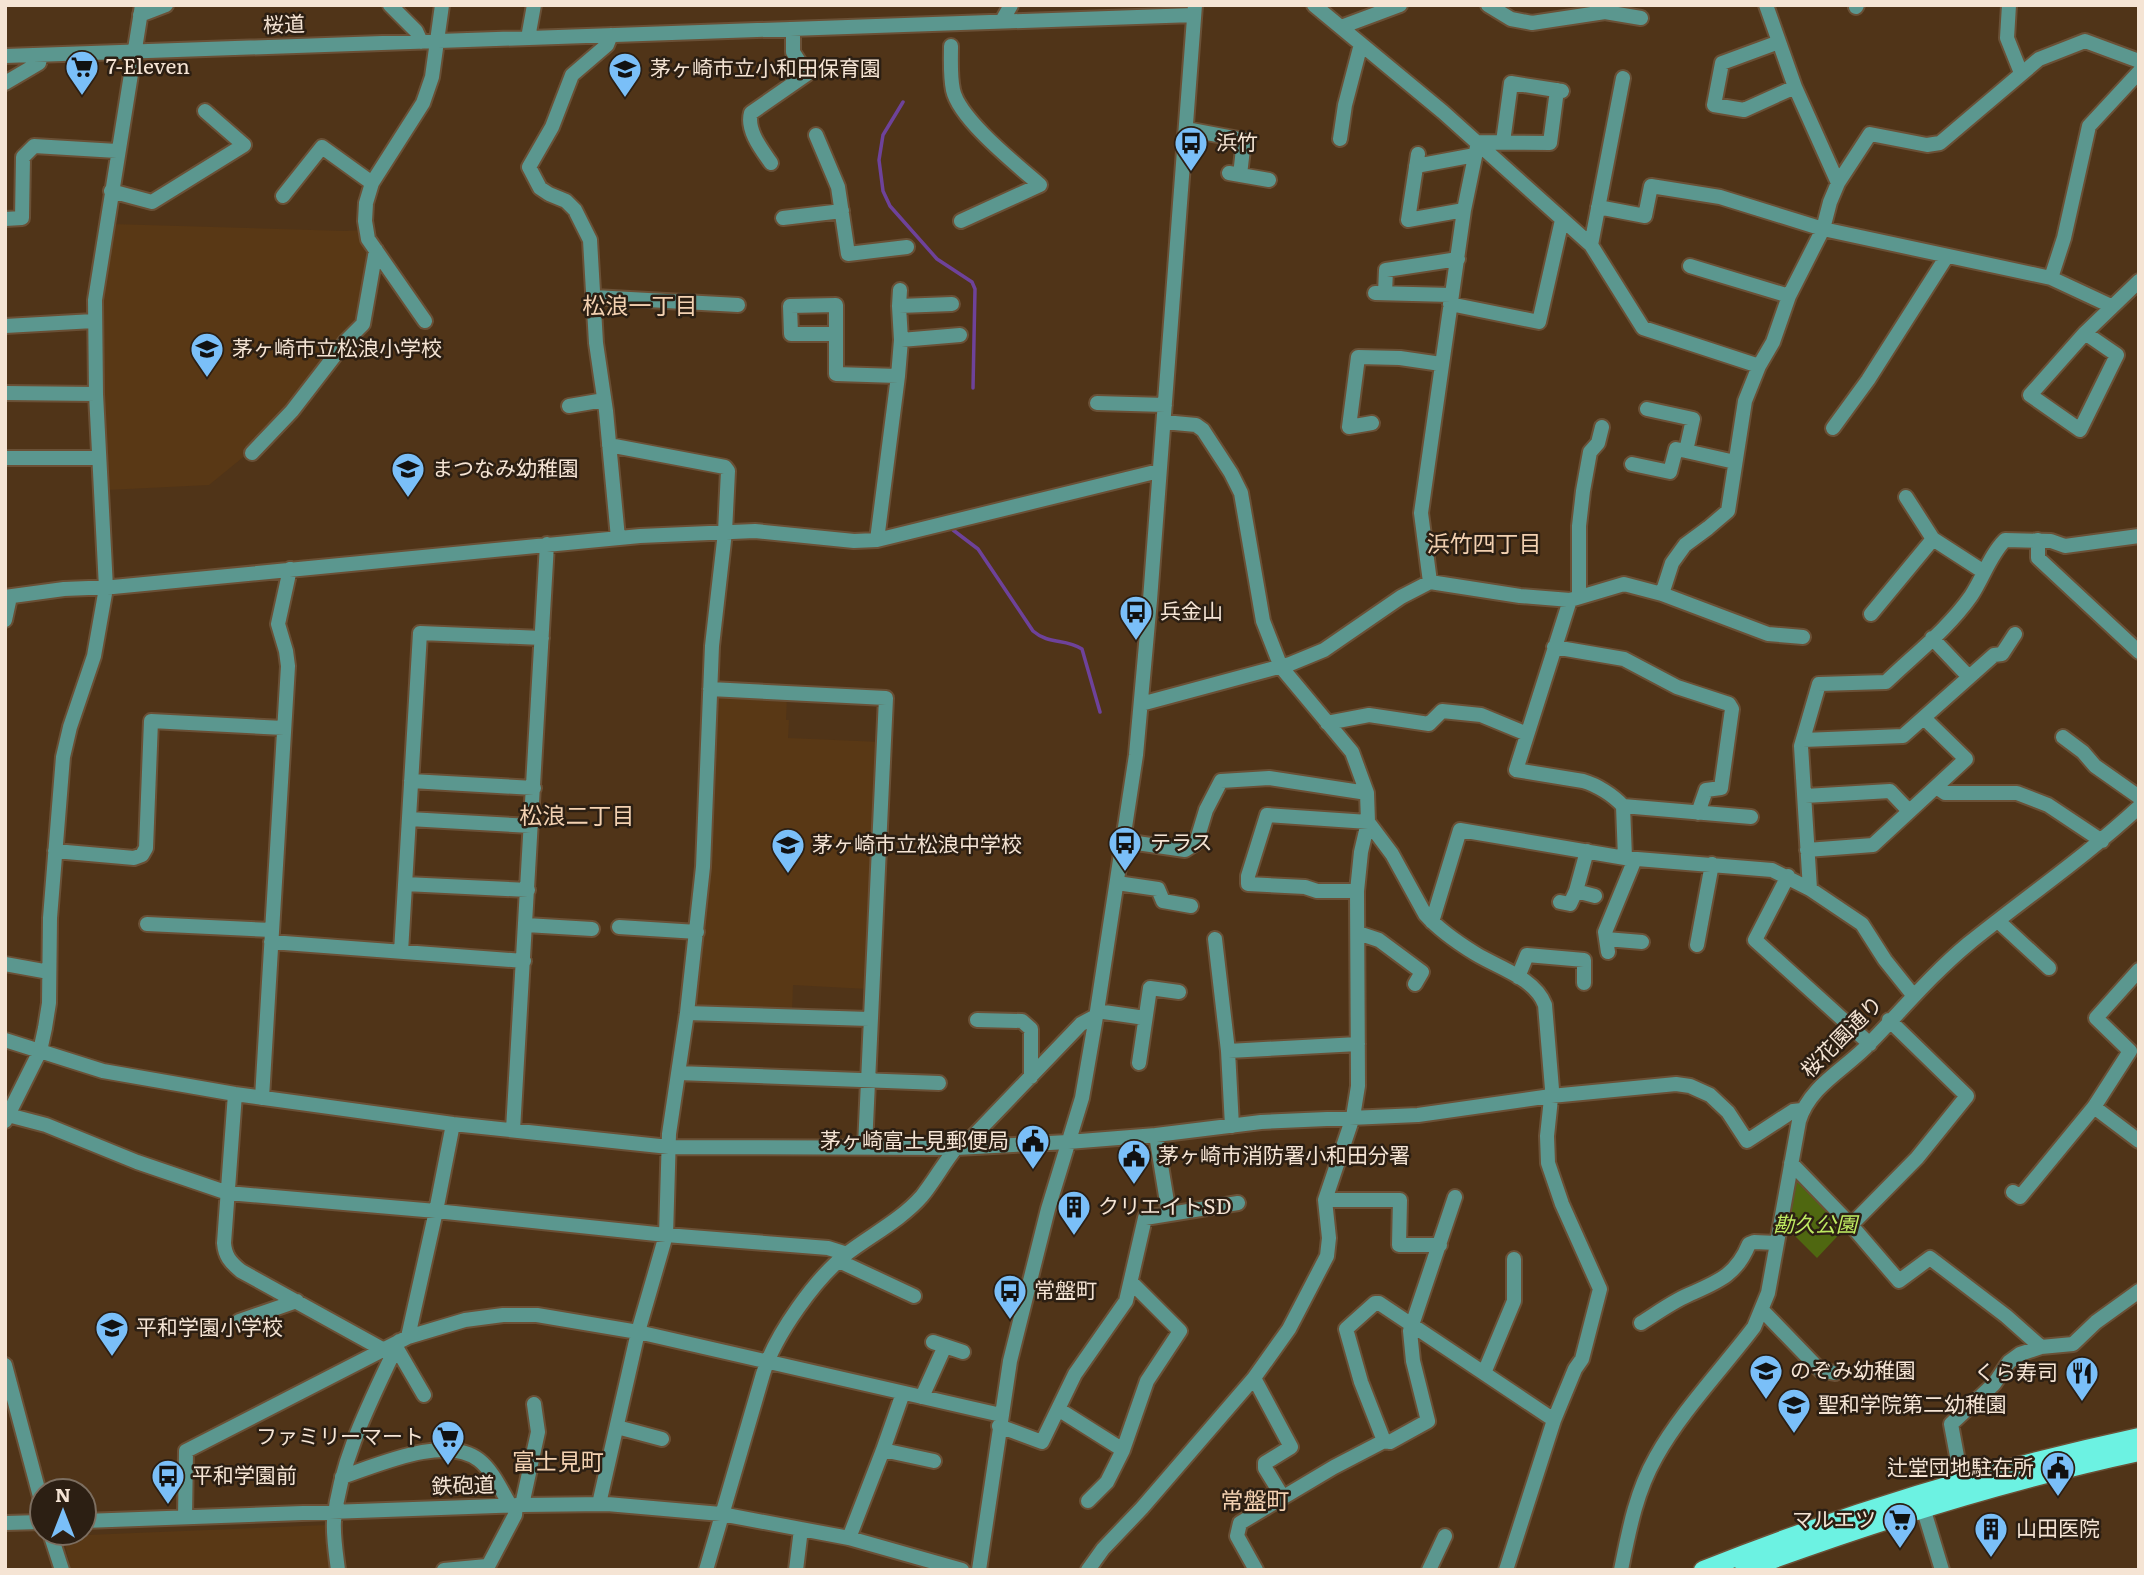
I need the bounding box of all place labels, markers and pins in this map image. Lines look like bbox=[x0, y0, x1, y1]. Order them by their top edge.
supermarket icon: 7-Eleven bbox=[63, 48, 101, 97]
place label: 7-Eleven bbox=[106, 49, 190, 80]
school or university icon: 茅ヶ崎市立小和田保育園 bbox=[606, 50, 644, 99]
place label: 茅ヶ崎市立小和田保育園 bbox=[650, 51, 881, 82]
bus stop icon: 浜竹 bbox=[1172, 124, 1210, 173]
place label: 浜竹 bbox=[1216, 125, 1258, 156]
school or university icon: 茅ヶ崎市立松浪小学校 bbox=[188, 330, 226, 379]
place label: 茅ヶ崎市立松浪小学校 bbox=[232, 331, 442, 362]
school or university icon: まつなみ幼稚園 bbox=[389, 450, 427, 499]
place label: まつなみ幼稚園 bbox=[432, 451, 579, 482]
bus stop icon: 兵金山 bbox=[1117, 593, 1155, 642]
place label: 兵金山 bbox=[1160, 594, 1223, 625]
bus stop icon: テラス bbox=[1106, 824, 1144, 873]
place label: テラス bbox=[1150, 825, 1213, 856]
school or university icon: 茅ヶ崎市立松浪中学校 bbox=[769, 826, 807, 875]
place label: 茅ヶ崎市立松浪中学校 bbox=[812, 827, 1022, 858]
public building icon: 茅ヶ崎富士見郵便局 bbox=[1014, 1122, 1052, 1171]
place label: 茅ヶ崎富士見郵便局 bbox=[820, 1123, 1009, 1154]
public building icon: 茅ヶ崎市消防署小和田分署 bbox=[1115, 1137, 1153, 1186]
place label: 茅ヶ崎市消防署小和田分署 bbox=[1158, 1138, 1410, 1169]
building icon: クリエイトSD bbox=[1055, 1188, 1093, 1237]
place label: クリエイトSD bbox=[1098, 1189, 1232, 1220]
bus stop icon: 常盤町 bbox=[991, 1272, 1029, 1321]
place label: 常盤町 bbox=[1034, 1273, 1097, 1304]
school or university icon: 平和学園小学校 bbox=[93, 1309, 131, 1358]
place label: 平和学園小学校 bbox=[136, 1310, 283, 1341]
school or university icon: のぞみ幼稚園 bbox=[1747, 1352, 1785, 1401]
place label: のぞみ幼稚園 bbox=[1790, 1353, 1916, 1384]
restaurant icon: くら寿司 bbox=[2063, 1354, 2101, 1403]
place label: くら寿司 bbox=[1974, 1355, 2058, 1386]
school or university icon: 聖和学院第二幼稚園 bbox=[1775, 1386, 1813, 1435]
place label: 聖和学院第二幼稚園 bbox=[1818, 1387, 2007, 1418]
supermarket icon: ファミリーマート bbox=[429, 1418, 467, 1467]
place label: ファミリーマート bbox=[256, 1419, 424, 1450]
public building icon: 辻堂団地駐在所 bbox=[2039, 1449, 2077, 1498]
place label: 辻堂団地駐在所 bbox=[1887, 1450, 2034, 1481]
bus stop icon: 平和学園前 bbox=[149, 1457, 187, 1506]
place label: 平和学園前 bbox=[192, 1458, 297, 1489]
supermarket icon: マルエツ bbox=[1881, 1501, 1919, 1550]
place label: マルエツ bbox=[1792, 1502, 1876, 1533]
building icon: 山田医院 bbox=[1972, 1510, 2010, 1559]
place label: 山田医院 bbox=[2016, 1511, 2100, 1542]

